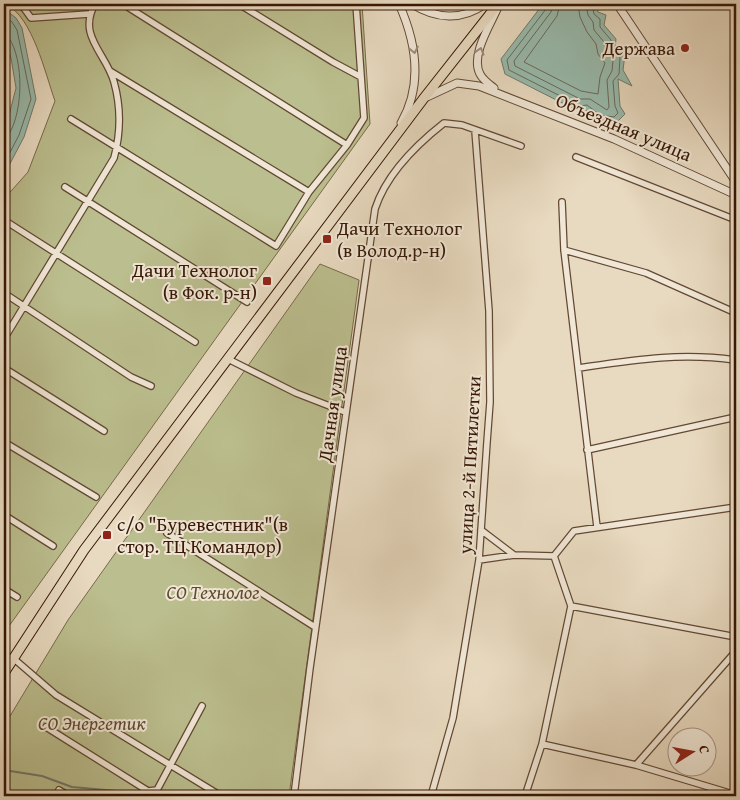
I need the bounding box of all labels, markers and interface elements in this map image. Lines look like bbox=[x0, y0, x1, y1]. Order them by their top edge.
place label: Держава bbox=[601, 34, 675, 62]
marker: Держава bbox=[679, 42, 691, 54]
one-way arrow bbox=[408, 46, 418, 54]
one-way arrow bbox=[475, 48, 485, 56]
street label: Объездная улица bbox=[552, 86, 696, 168]
place label: Дачи Технолог (в Волод.р-н) bbox=[336, 214, 462, 264]
marker: Дачи Технолог (в Волод.р-н) bbox=[321, 233, 333, 245]
place label: Дачи Технолог (в Фок. р-н) bbox=[131, 256, 257, 306]
marker: Дачи Технолог (в Фок. р-н) bbox=[261, 275, 273, 287]
street label: Дачная улица bbox=[310, 344, 354, 465]
street label: улица 2-й Пятилетки bbox=[450, 375, 488, 556]
place label: с/о "Буревестник"(в стор. ТЦ Командор) bbox=[117, 510, 288, 560]
marker: с/о "Буревестник"(в стор. ТЦ Командор) bbox=[101, 529, 113, 541]
park label: СО Технолог bbox=[167, 578, 259, 606]
park label: СО Энергетик bbox=[38, 709, 146, 737]
north arrow bbox=[668, 728, 718, 778]
text: С bbox=[694, 744, 715, 755]

